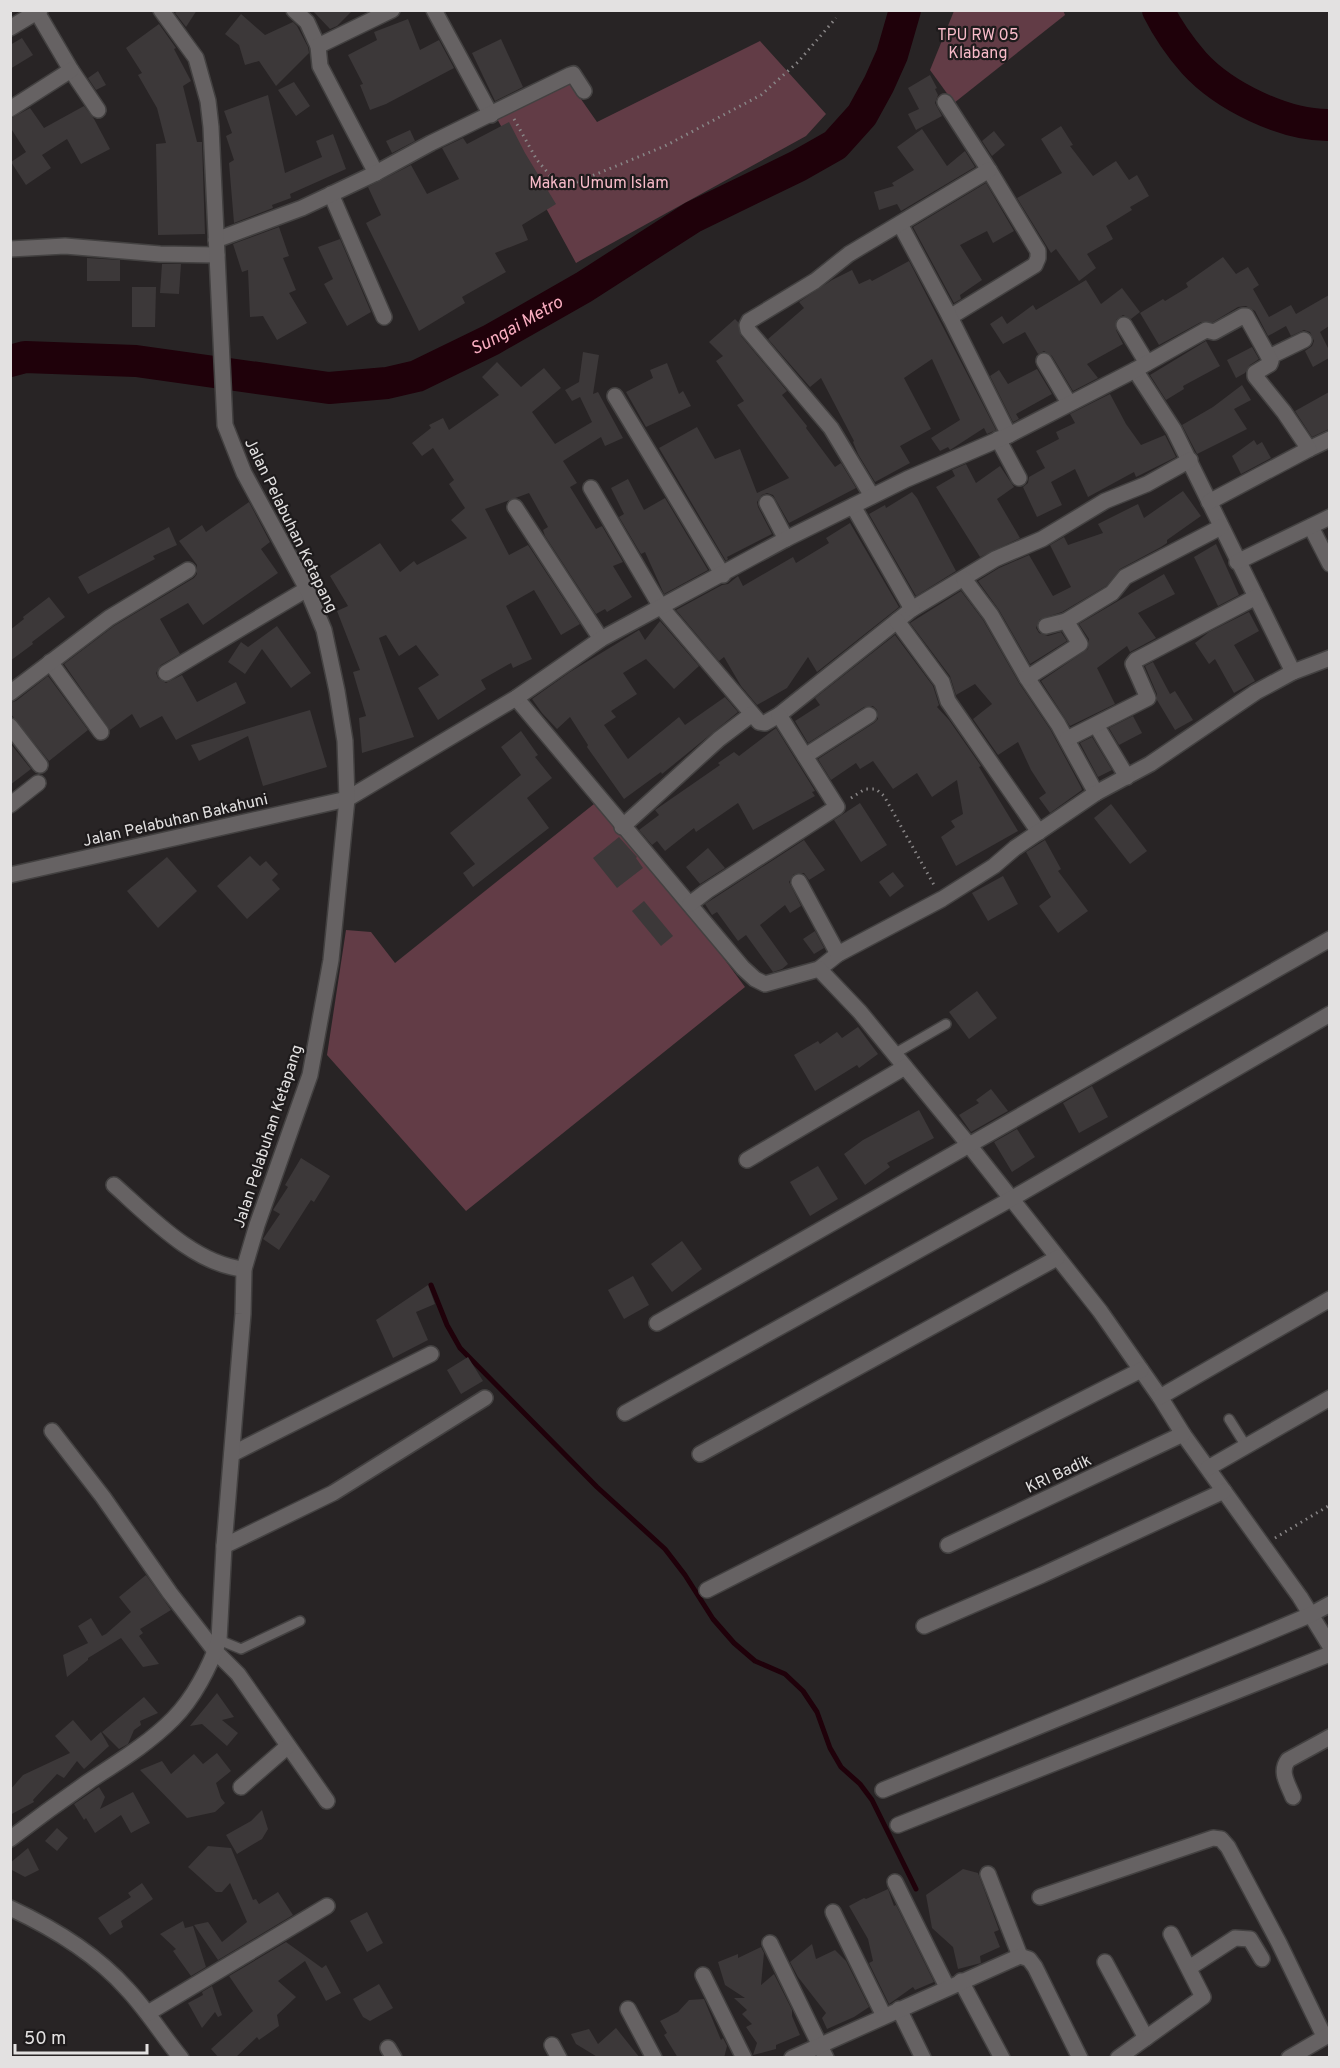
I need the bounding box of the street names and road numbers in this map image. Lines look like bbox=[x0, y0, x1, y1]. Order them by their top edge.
street label: Jalan Pelabuhan Ketapang bbox=[239, 435, 341, 616]
street label: Jalan Pelabuhan Bakahuni bbox=[81, 790, 270, 852]
street label: Jalan Pelabuhan Ketapang bbox=[230, 1042, 308, 1231]
street label: KRI Badik bbox=[1023, 1451, 1095, 1499]

